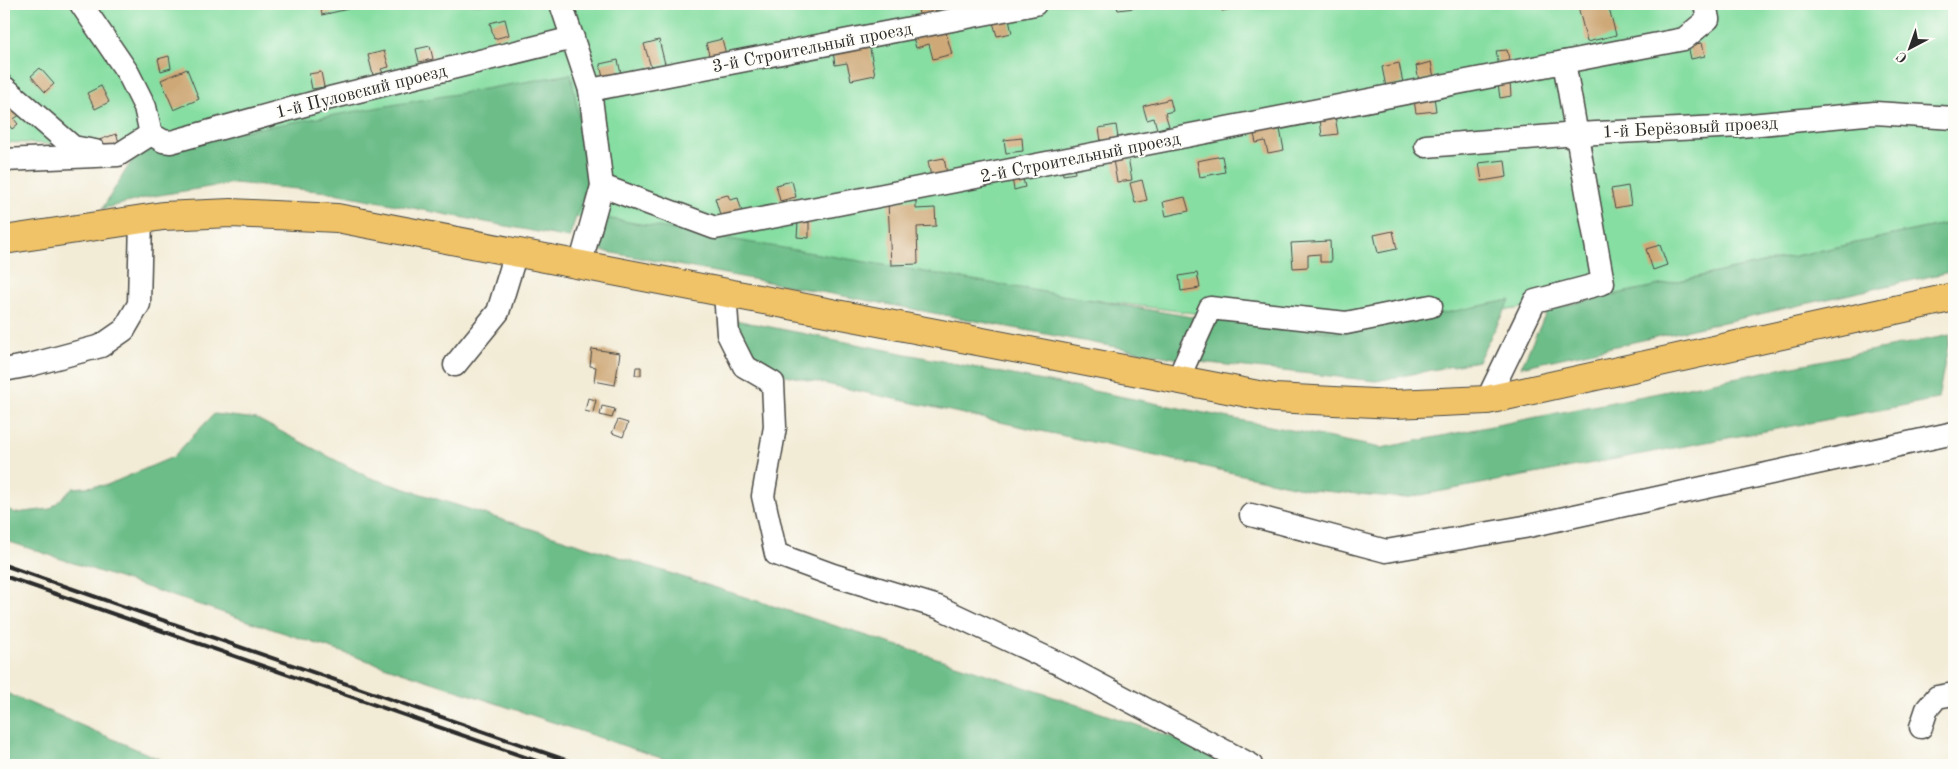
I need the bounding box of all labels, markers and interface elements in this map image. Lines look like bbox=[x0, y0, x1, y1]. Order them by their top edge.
street label: 3-й Строительный проезд bbox=[711, 20, 914, 76]
north arrow bbox=[1886, 22, 1936, 72]
text: С bbox=[1894, 49, 1910, 65]
street label: 1-й Пуловский проезд bbox=[274, 62, 449, 122]
street label: 1-й Берёзовый проезд bbox=[1602, 114, 1778, 142]
street label: 2-й Строительный проезд bbox=[979, 130, 1182, 186]

